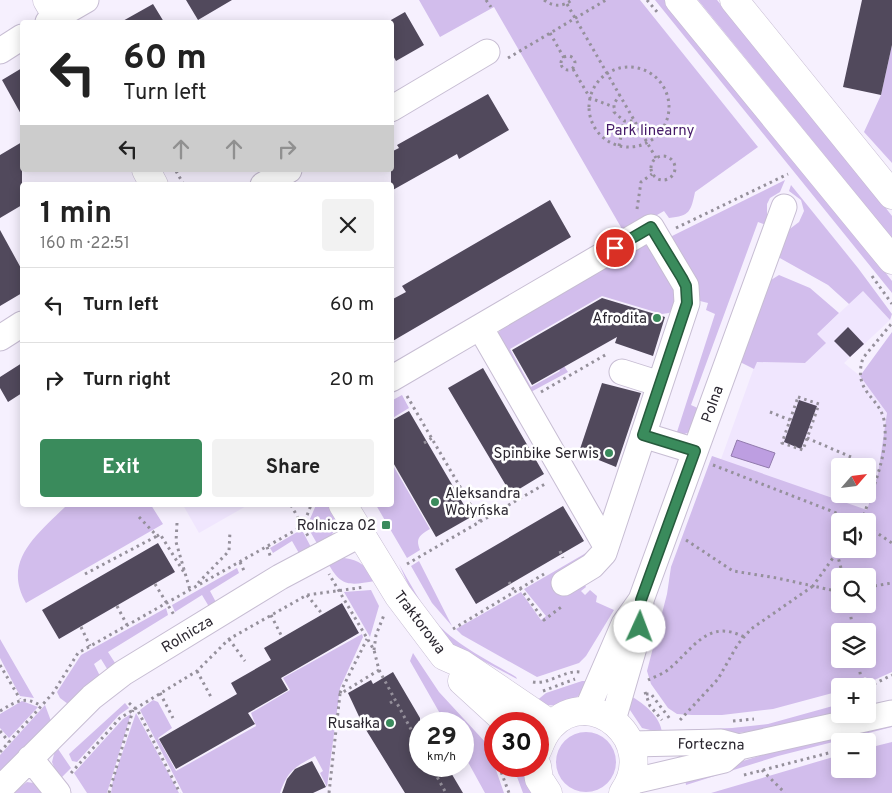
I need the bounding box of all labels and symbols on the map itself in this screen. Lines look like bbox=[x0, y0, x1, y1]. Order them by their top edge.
park label: Park linearny bbox=[605, 122, 695, 141]
pin bbox=[594, 227, 636, 269]
place label: Afrodita bbox=[592, 310, 647, 329]
marker: Afrodita bbox=[651, 312, 663, 324]
street label: Polna bbox=[698, 383, 729, 426]
place label: Spinbike Serwis bbox=[494, 445, 599, 464]
marker: Spinbike Serwis bbox=[603, 447, 615, 459]
north arrow bbox=[831, 458, 876, 502]
place label: Aleksandra Wołyńska bbox=[445, 485, 520, 521]
marker: Aleksandra Wołyńska bbox=[429, 496, 441, 508]
place label: Rolnicza 02 bbox=[297, 517, 376, 536]
marker: Rolnicza 02 bbox=[380, 519, 392, 531]
street label: Traktorowa bbox=[389, 587, 449, 658]
position arrow bbox=[613, 600, 665, 652]
street label: Rolnicza bbox=[158, 612, 217, 658]
speed limit sign: 30 bbox=[484, 712, 549, 777]
place label: Rusałka bbox=[328, 715, 380, 734]
marker: Rusałka bbox=[384, 717, 396, 729]
street label: Forteczna bbox=[677, 735, 745, 756]

